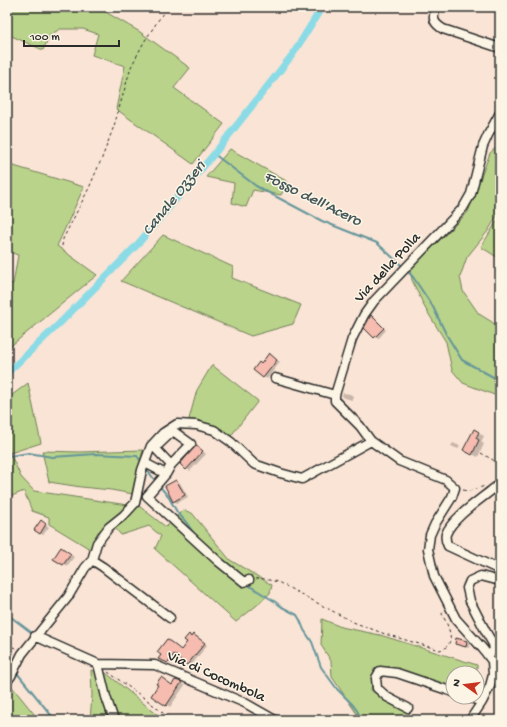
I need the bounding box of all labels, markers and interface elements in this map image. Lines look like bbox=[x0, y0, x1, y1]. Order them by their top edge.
scale bar bbox=[24, 22, 119, 48]
text: 100 m bbox=[29, 31, 60, 45]
water label: Canale Ozzeri bbox=[139, 157, 212, 240]
water label: Fosso dell'Acero bbox=[260, 168, 365, 232]
street label: Via della Polla bbox=[350, 229, 426, 308]
street label: Via di Cocombola bbox=[163, 647, 269, 707]
north arrow bbox=[445, 665, 485, 705]
text: N bbox=[451, 678, 464, 688]

